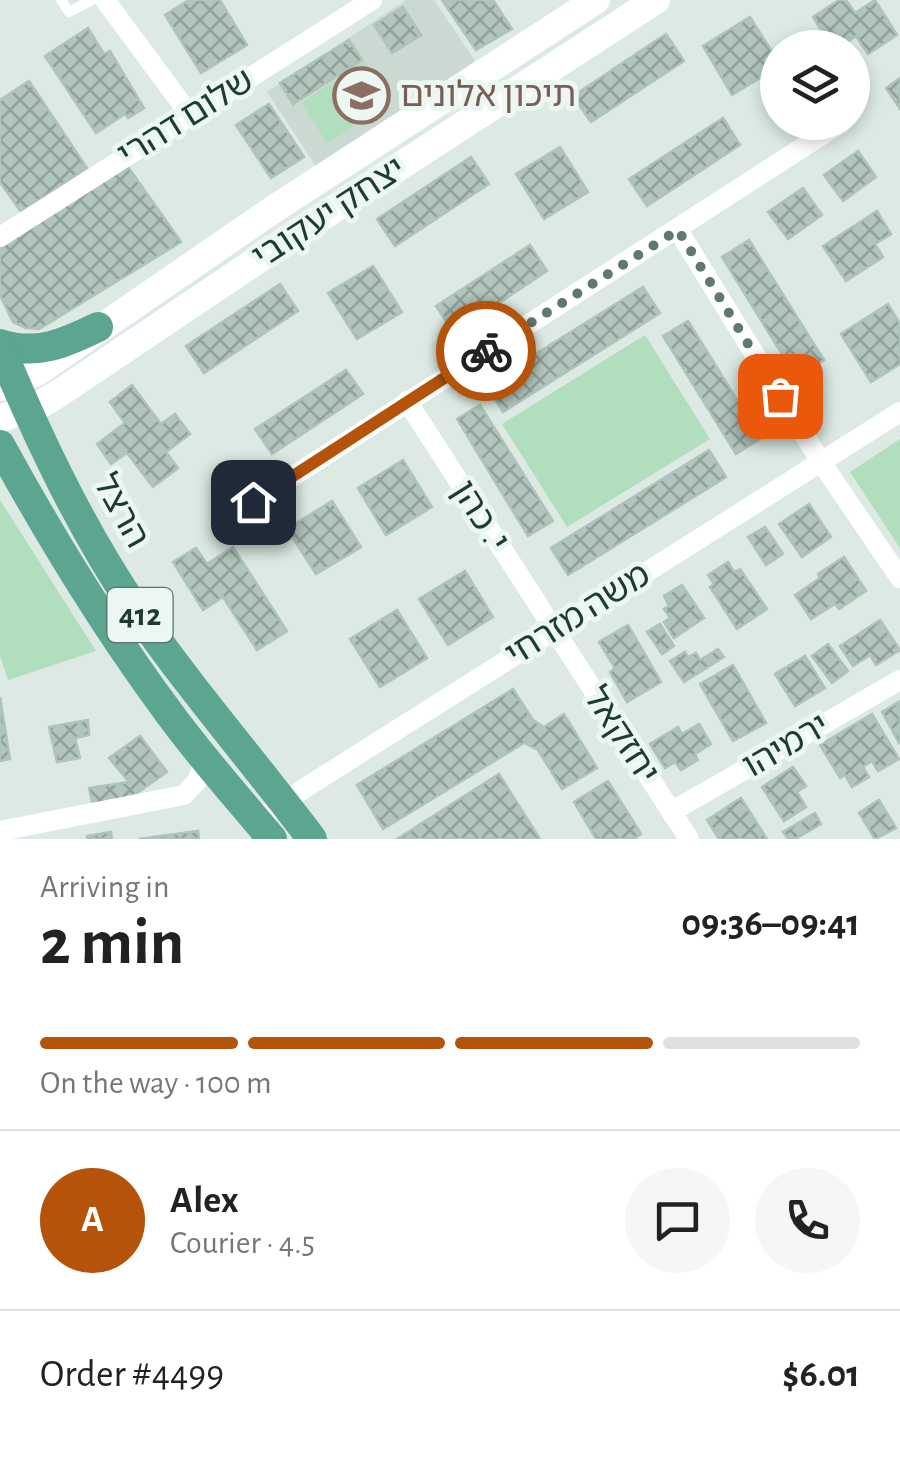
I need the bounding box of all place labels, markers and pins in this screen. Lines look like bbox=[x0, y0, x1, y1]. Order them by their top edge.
school or university icon: תיכון אלונים bbox=[331, 65, 391, 125]
place label: תיכון אלונים bbox=[400, 78, 576, 113]
pin bbox=[738, 354, 823, 439]
pin bbox=[211, 460, 296, 545]

